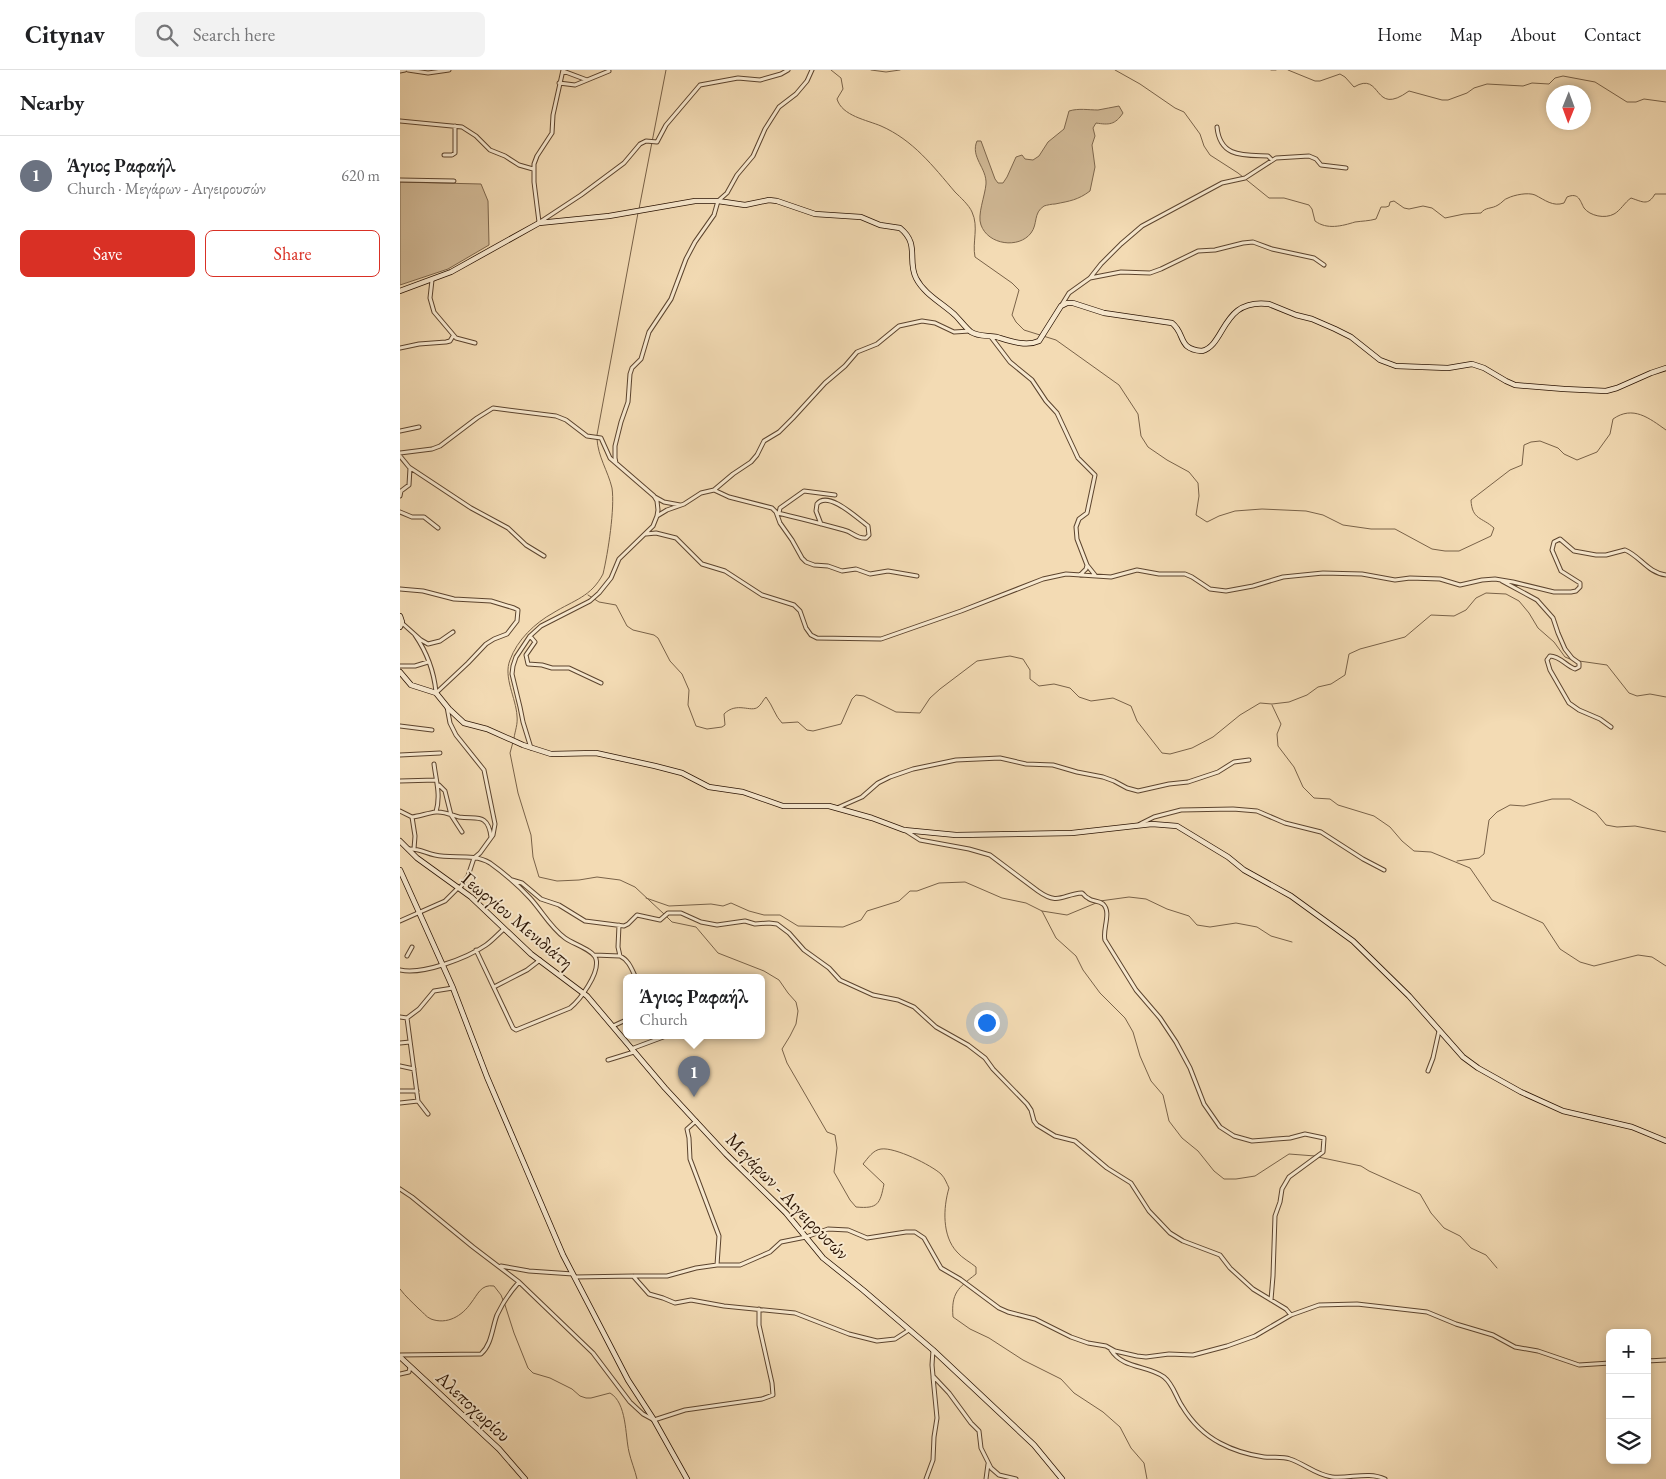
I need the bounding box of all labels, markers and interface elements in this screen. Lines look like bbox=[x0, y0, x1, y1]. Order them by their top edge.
search box bbox=[135, 12, 485, 57]
text: Citynav bbox=[25, 19, 105, 50]
icon: search bbox=[153, 21, 181, 49]
text: Search here bbox=[193, 22, 275, 47]
text: Home bbox=[1377, 23, 1422, 46]
text: Map bbox=[1450, 23, 1482, 46]
text: About bbox=[1510, 23, 1556, 46]
text: Contact bbox=[1584, 23, 1641, 46]
north arrow bbox=[1546, 85, 1591, 130]
text: Nearby bbox=[20, 89, 84, 116]
text: Άγιος Ραφαήλ bbox=[67, 153, 176, 178]
text: 1 bbox=[32, 165, 40, 186]
text: 620 m bbox=[341, 165, 380, 186]
text: Church · Μεγάρων - Αιγειρουσών bbox=[67, 178, 266, 199]
button: Save bbox=[20, 230, 195, 277]
button: Share bbox=[205, 230, 380, 277]
street label: Γεωργίου Μενιδιάτη bbox=[457, 866, 579, 975]
popup bbox=[623, 974, 765, 1039]
text: Άγιος Ραφαήλ bbox=[640, 984, 748, 1009]
text: Church bbox=[640, 1009, 688, 1030]
your location bbox=[974, 1010, 1000, 1036]
pin: 1 bbox=[678, 1056, 710, 1097]
street label: Μεγάρων - Αιγειρουσών bbox=[720, 1127, 855, 1266]
map controls bbox=[1606, 1329, 1651, 1464]
button: + bbox=[1606, 1329, 1651, 1374]
street label: Αλεποχωρίου bbox=[430, 1365, 516, 1447]
button: − bbox=[1606, 1374, 1651, 1419]
button: layers bbox=[1606, 1419, 1651, 1464]

